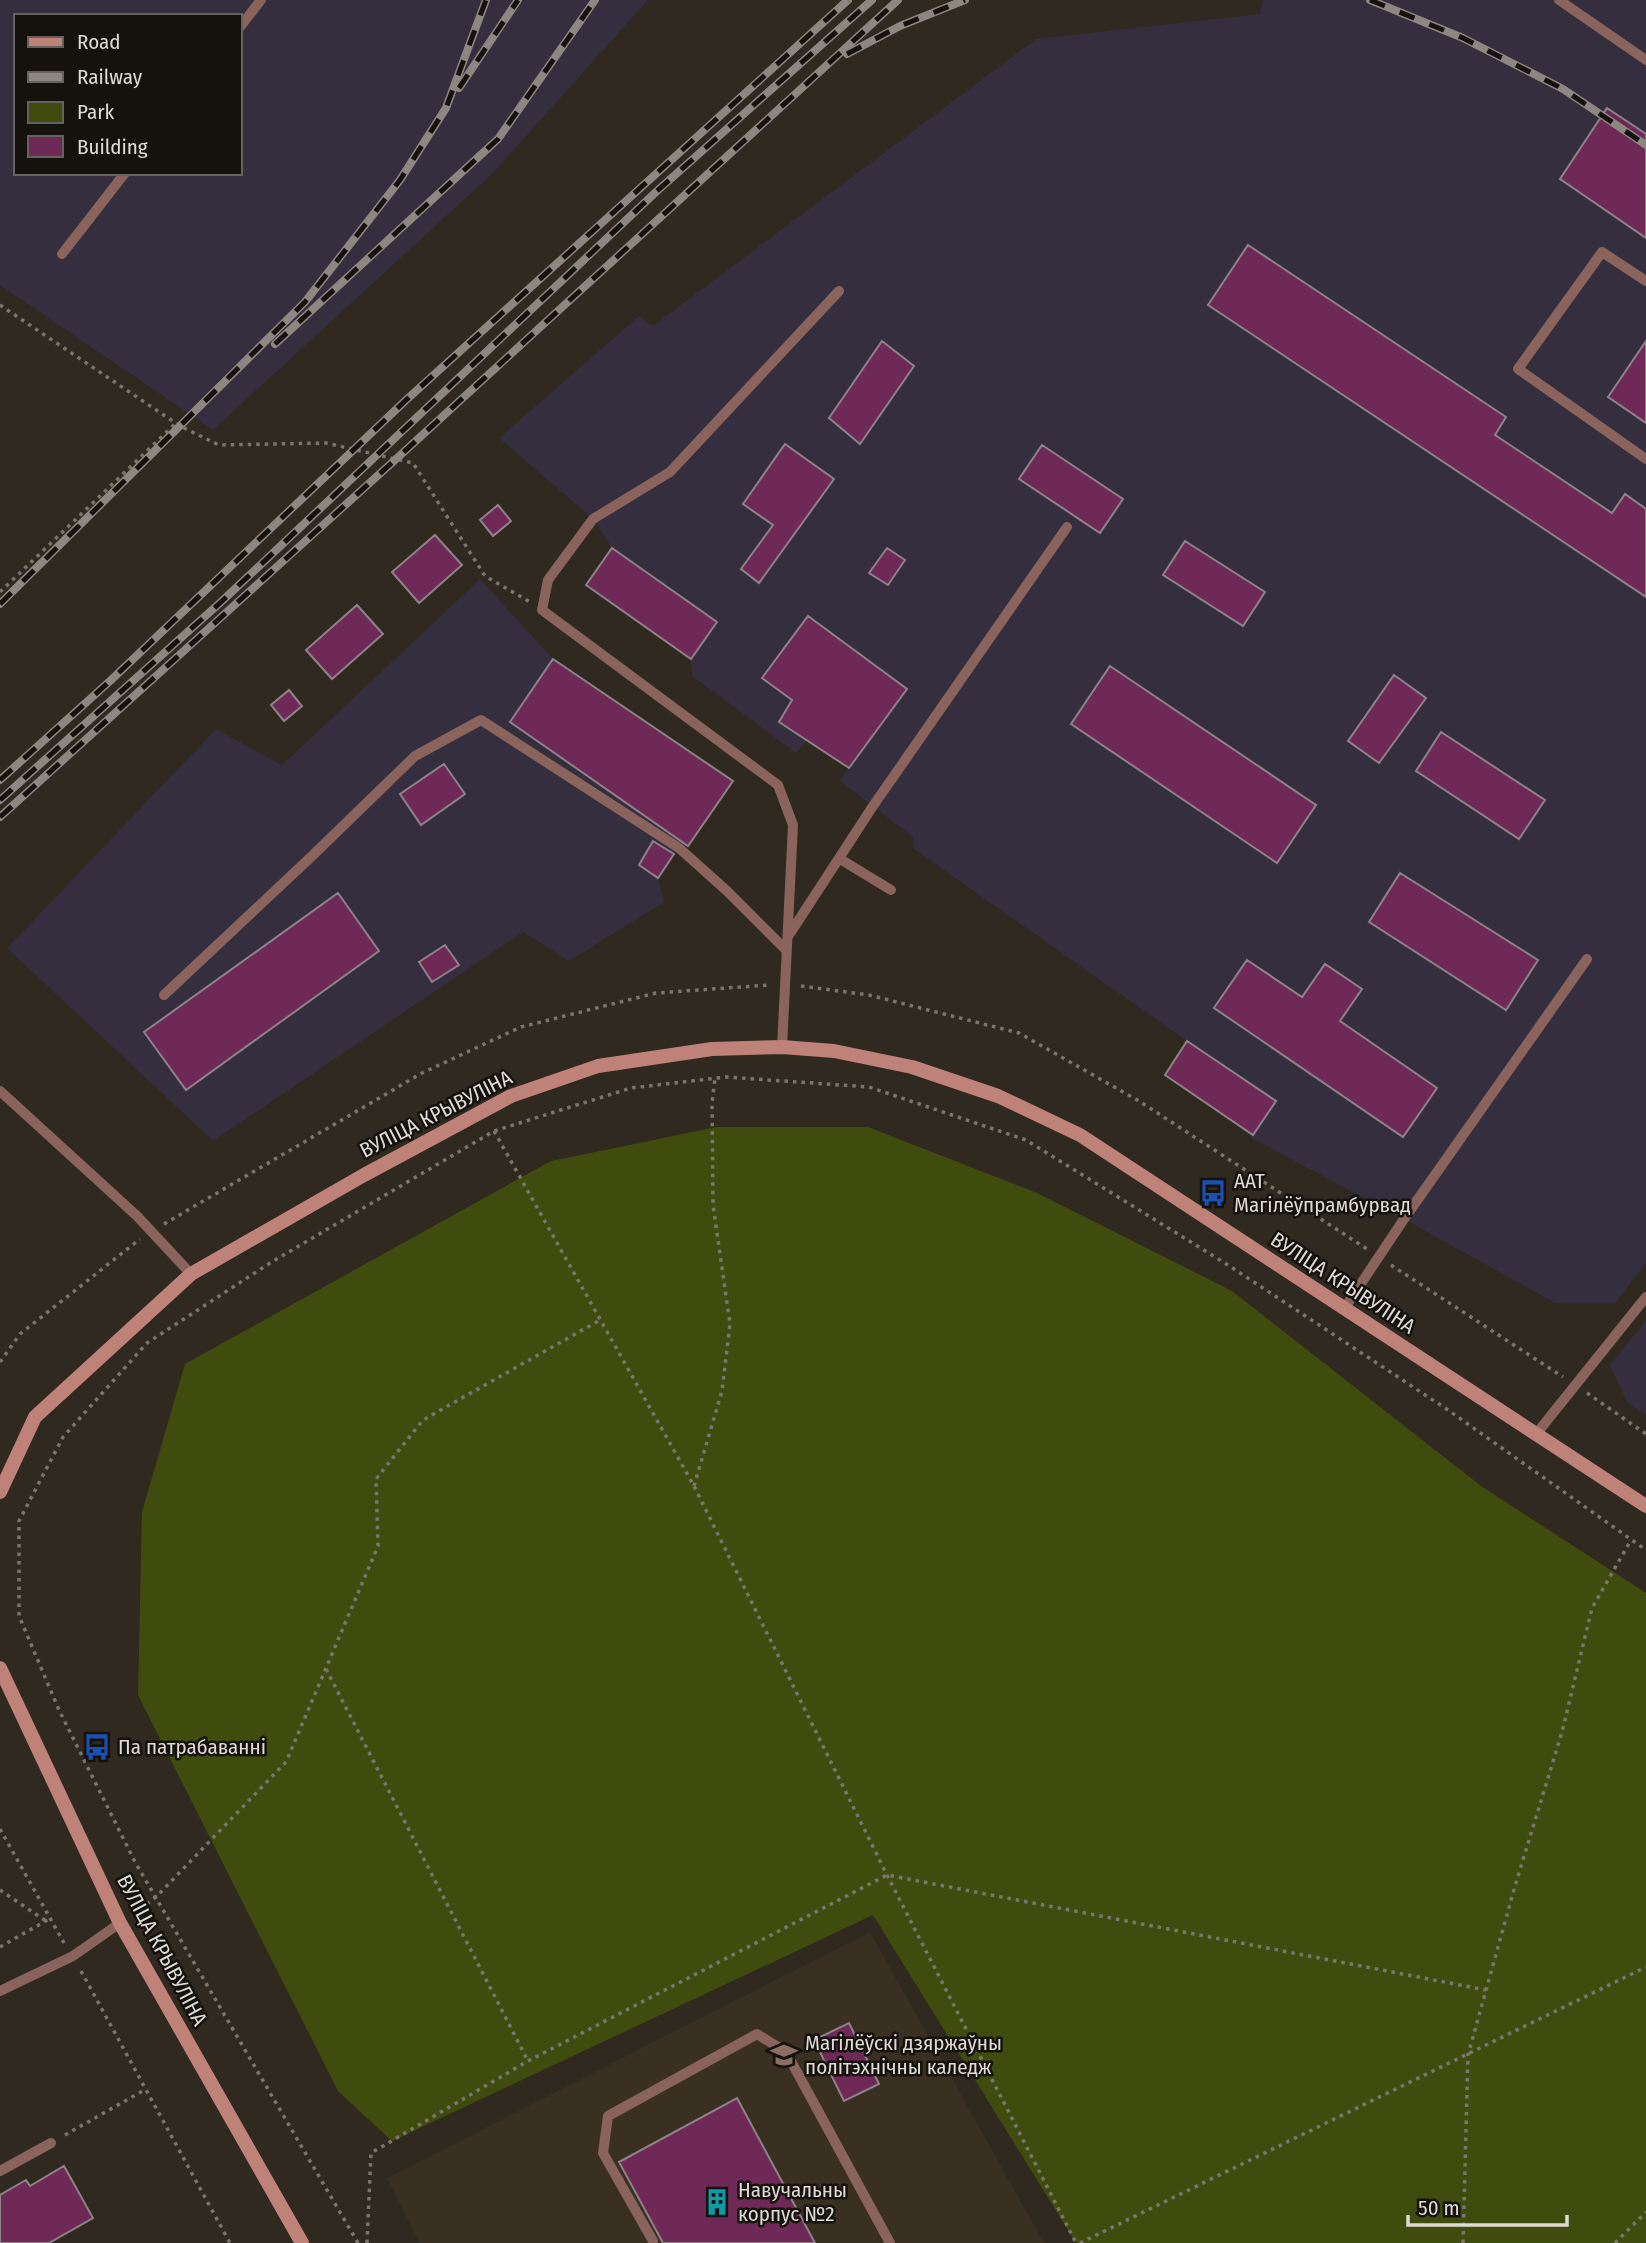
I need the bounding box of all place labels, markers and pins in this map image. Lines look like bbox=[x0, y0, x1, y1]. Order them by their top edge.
place label: ААТ Магілёўпрамбурвад bbox=[1234, 1168, 1411, 1218]
bus stop icon: ААТ Магілёўпрамбурвад bbox=[1198, 1178, 1228, 1208]
bus stop icon: Па патрабаванні bbox=[82, 1732, 112, 1762]
place label: Па патрабаванні bbox=[118, 1734, 266, 1760]
place label: Магілёўскі дзяржаўны політэхнічны каледж bbox=[805, 2030, 1002, 2080]
school or university icon: Магілёўскі дзяржаўны політэхнічны каледж bbox=[769, 2040, 799, 2070]
place label: Навучальны корпус №2 bbox=[738, 2177, 847, 2227]
building icon: Навучальны корпус №2 bbox=[702, 2187, 732, 2217]

